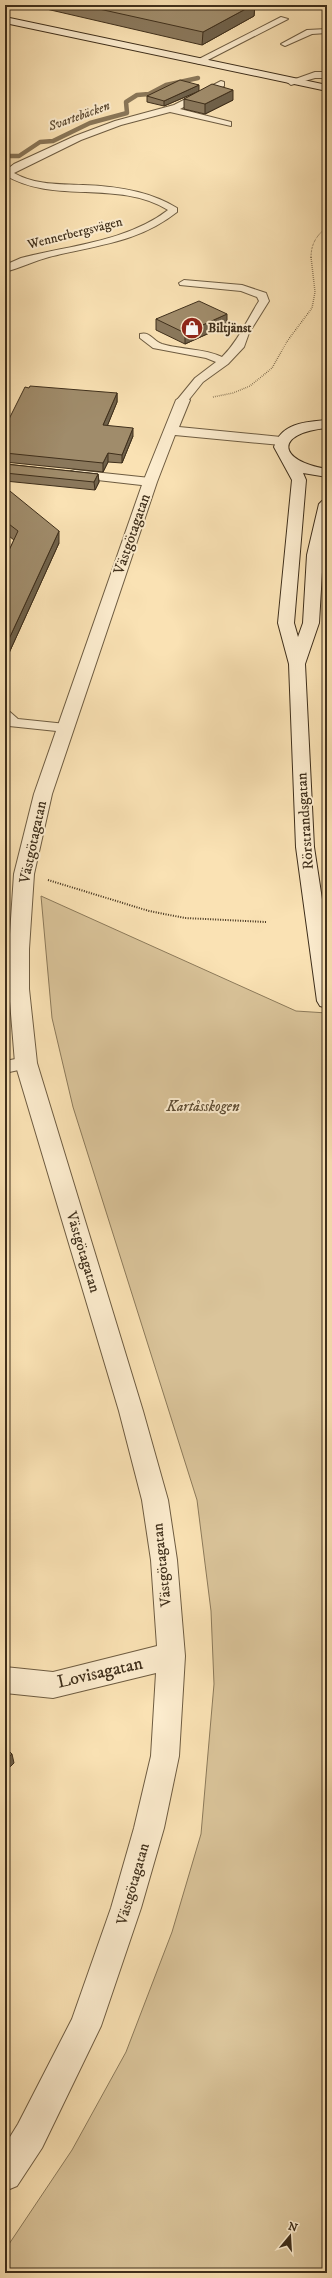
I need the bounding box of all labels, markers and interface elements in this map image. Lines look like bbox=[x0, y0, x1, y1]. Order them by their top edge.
water label: Svartebäcken bbox=[45, 97, 112, 135]
street label: Wennerbergsvägen bbox=[25, 213, 124, 253]
shop icon: Biltjänst bbox=[179, 315, 205, 341]
place label: Biltjänst bbox=[208, 320, 252, 337]
street label: Västgötagatan bbox=[109, 491, 155, 578]
street label: Rörstrandsgatan bbox=[292, 772, 318, 870]
street label: Västgötagatan bbox=[15, 799, 51, 886]
park label: Kartåsskogen bbox=[166, 1097, 240, 1116]
street label: Västgötagatan bbox=[61, 1208, 104, 1295]
street label: Västgötagatan bbox=[148, 1522, 176, 1609]
street label: Lovisagatan bbox=[55, 1652, 146, 1694]
street label: Västgötagatan bbox=[112, 1841, 154, 1928]
north arrow bbox=[270, 2216, 310, 2256]
text: N bbox=[286, 2219, 299, 2235]

